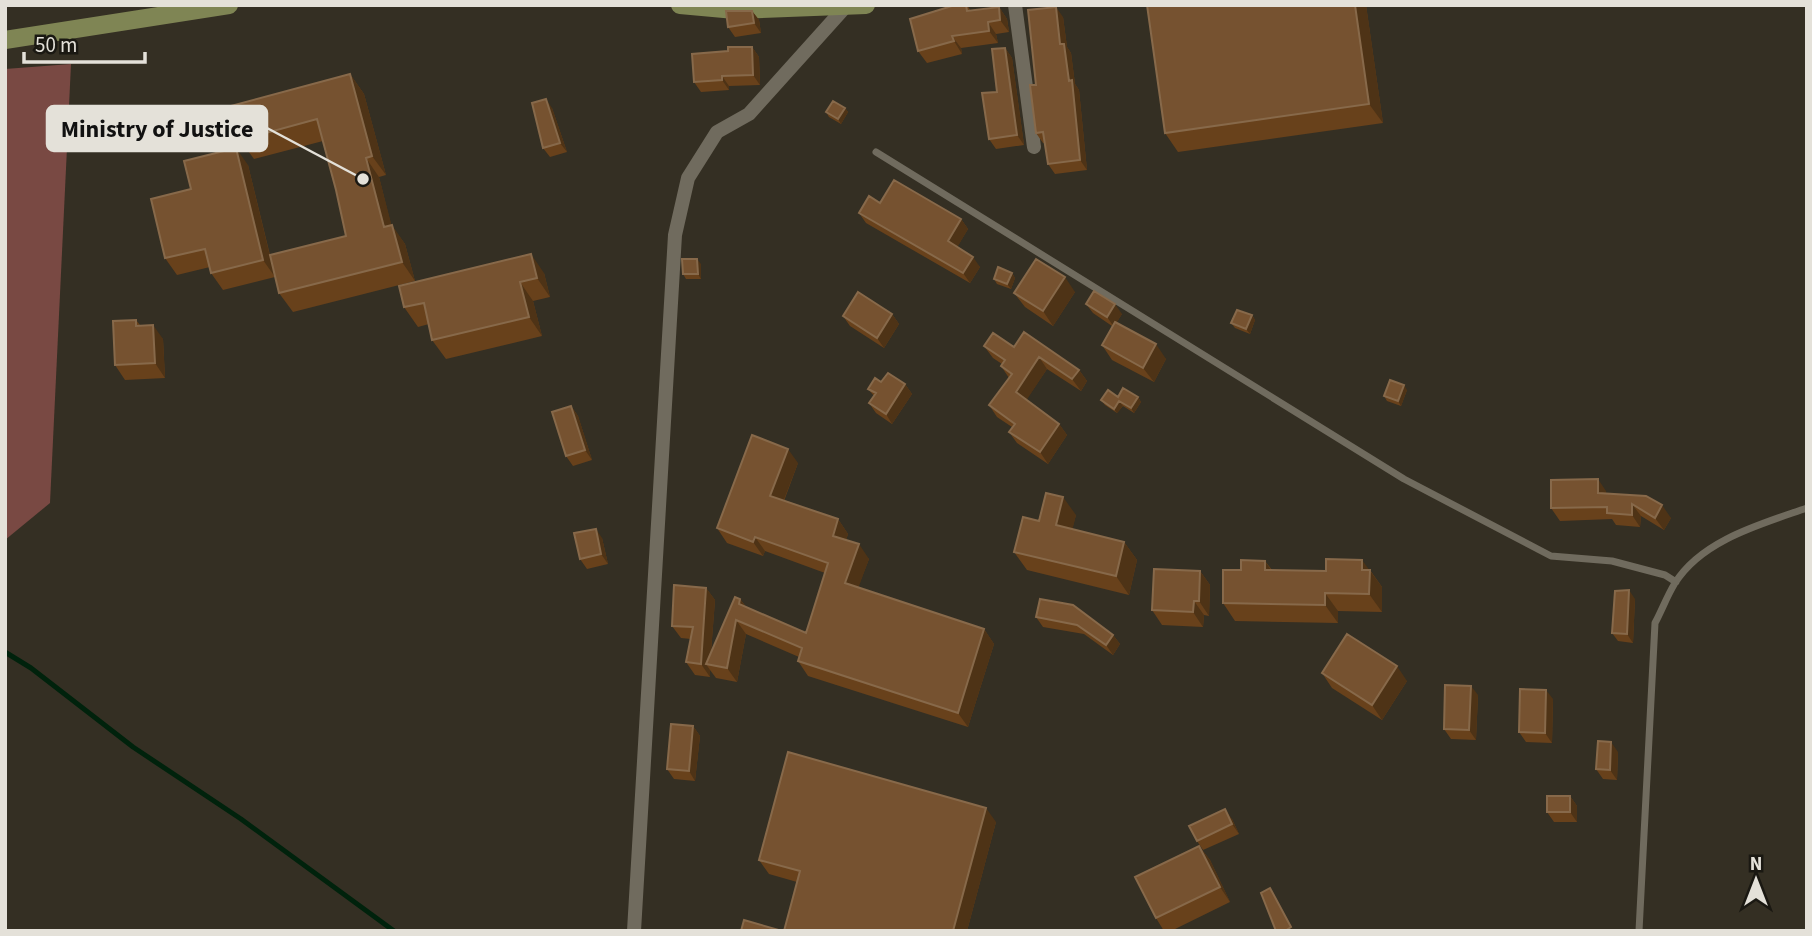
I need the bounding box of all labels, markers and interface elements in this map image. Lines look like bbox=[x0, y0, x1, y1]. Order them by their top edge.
scale bar bbox=[24, 21, 145, 65]
text: 50 m bbox=[35, 30, 77, 60]
callout: Ministry of Justice bbox=[47, 106, 267, 151]
text: Ministry of Justice bbox=[61, 112, 253, 147]
north arrow bbox=[1721, 845, 1791, 915]
text: N bbox=[1750, 851, 1762, 878]

